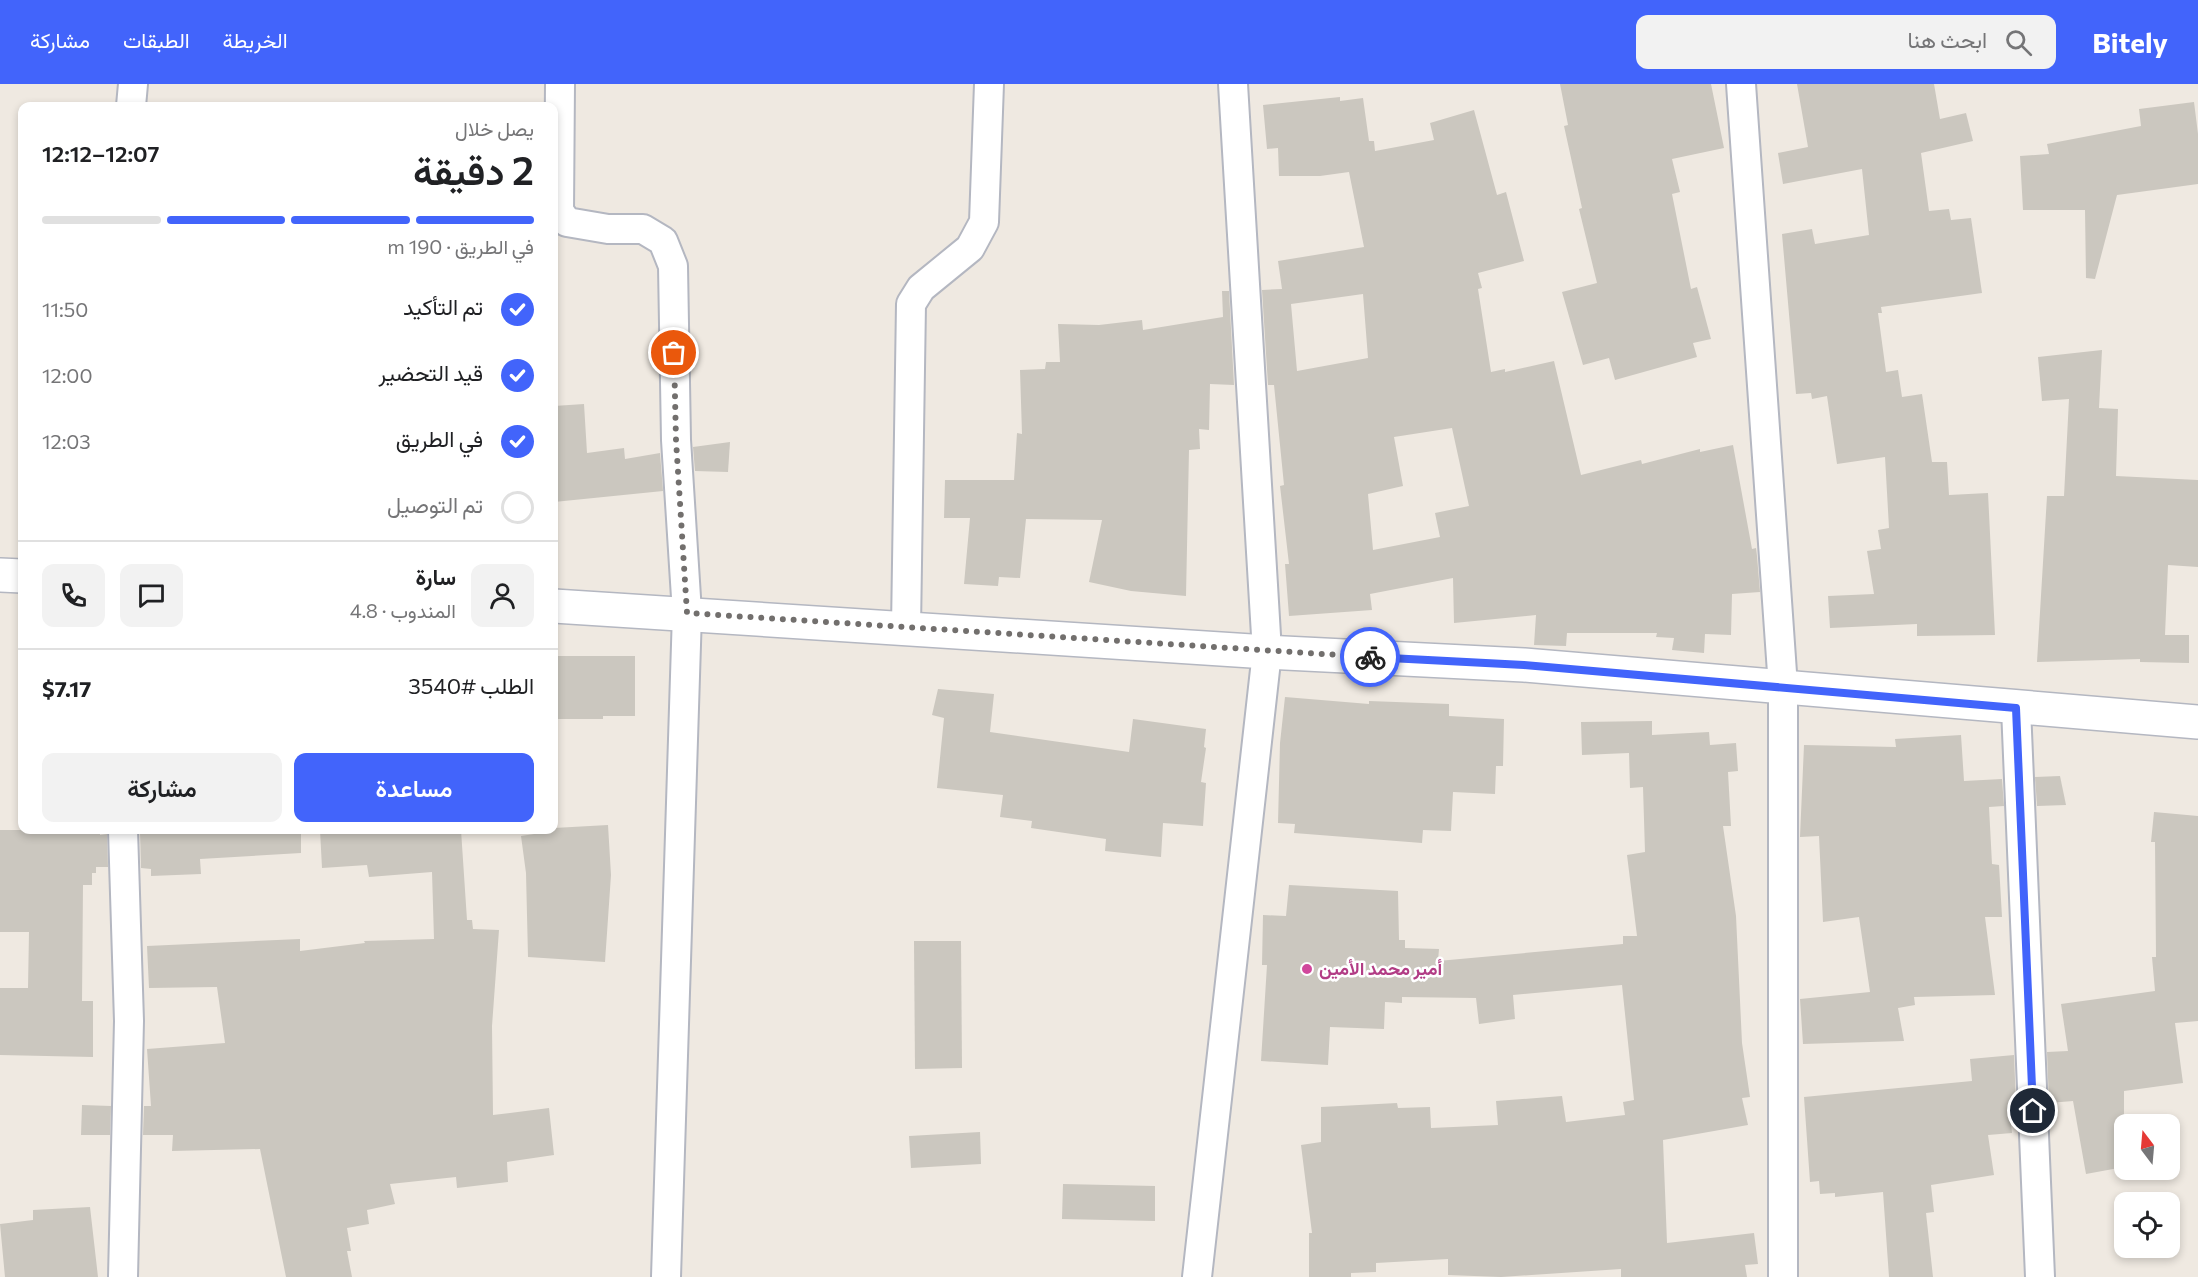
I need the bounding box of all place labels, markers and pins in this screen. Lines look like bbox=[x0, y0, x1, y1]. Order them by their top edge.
pin bbox=[648, 327, 699, 378]
place label: أمير محمد الأمين bbox=[1319, 957, 1442, 980]
marker: أمير محمد الأمين bbox=[1300, 962, 1314, 976]
pin bbox=[2007, 1085, 2058, 1136]

